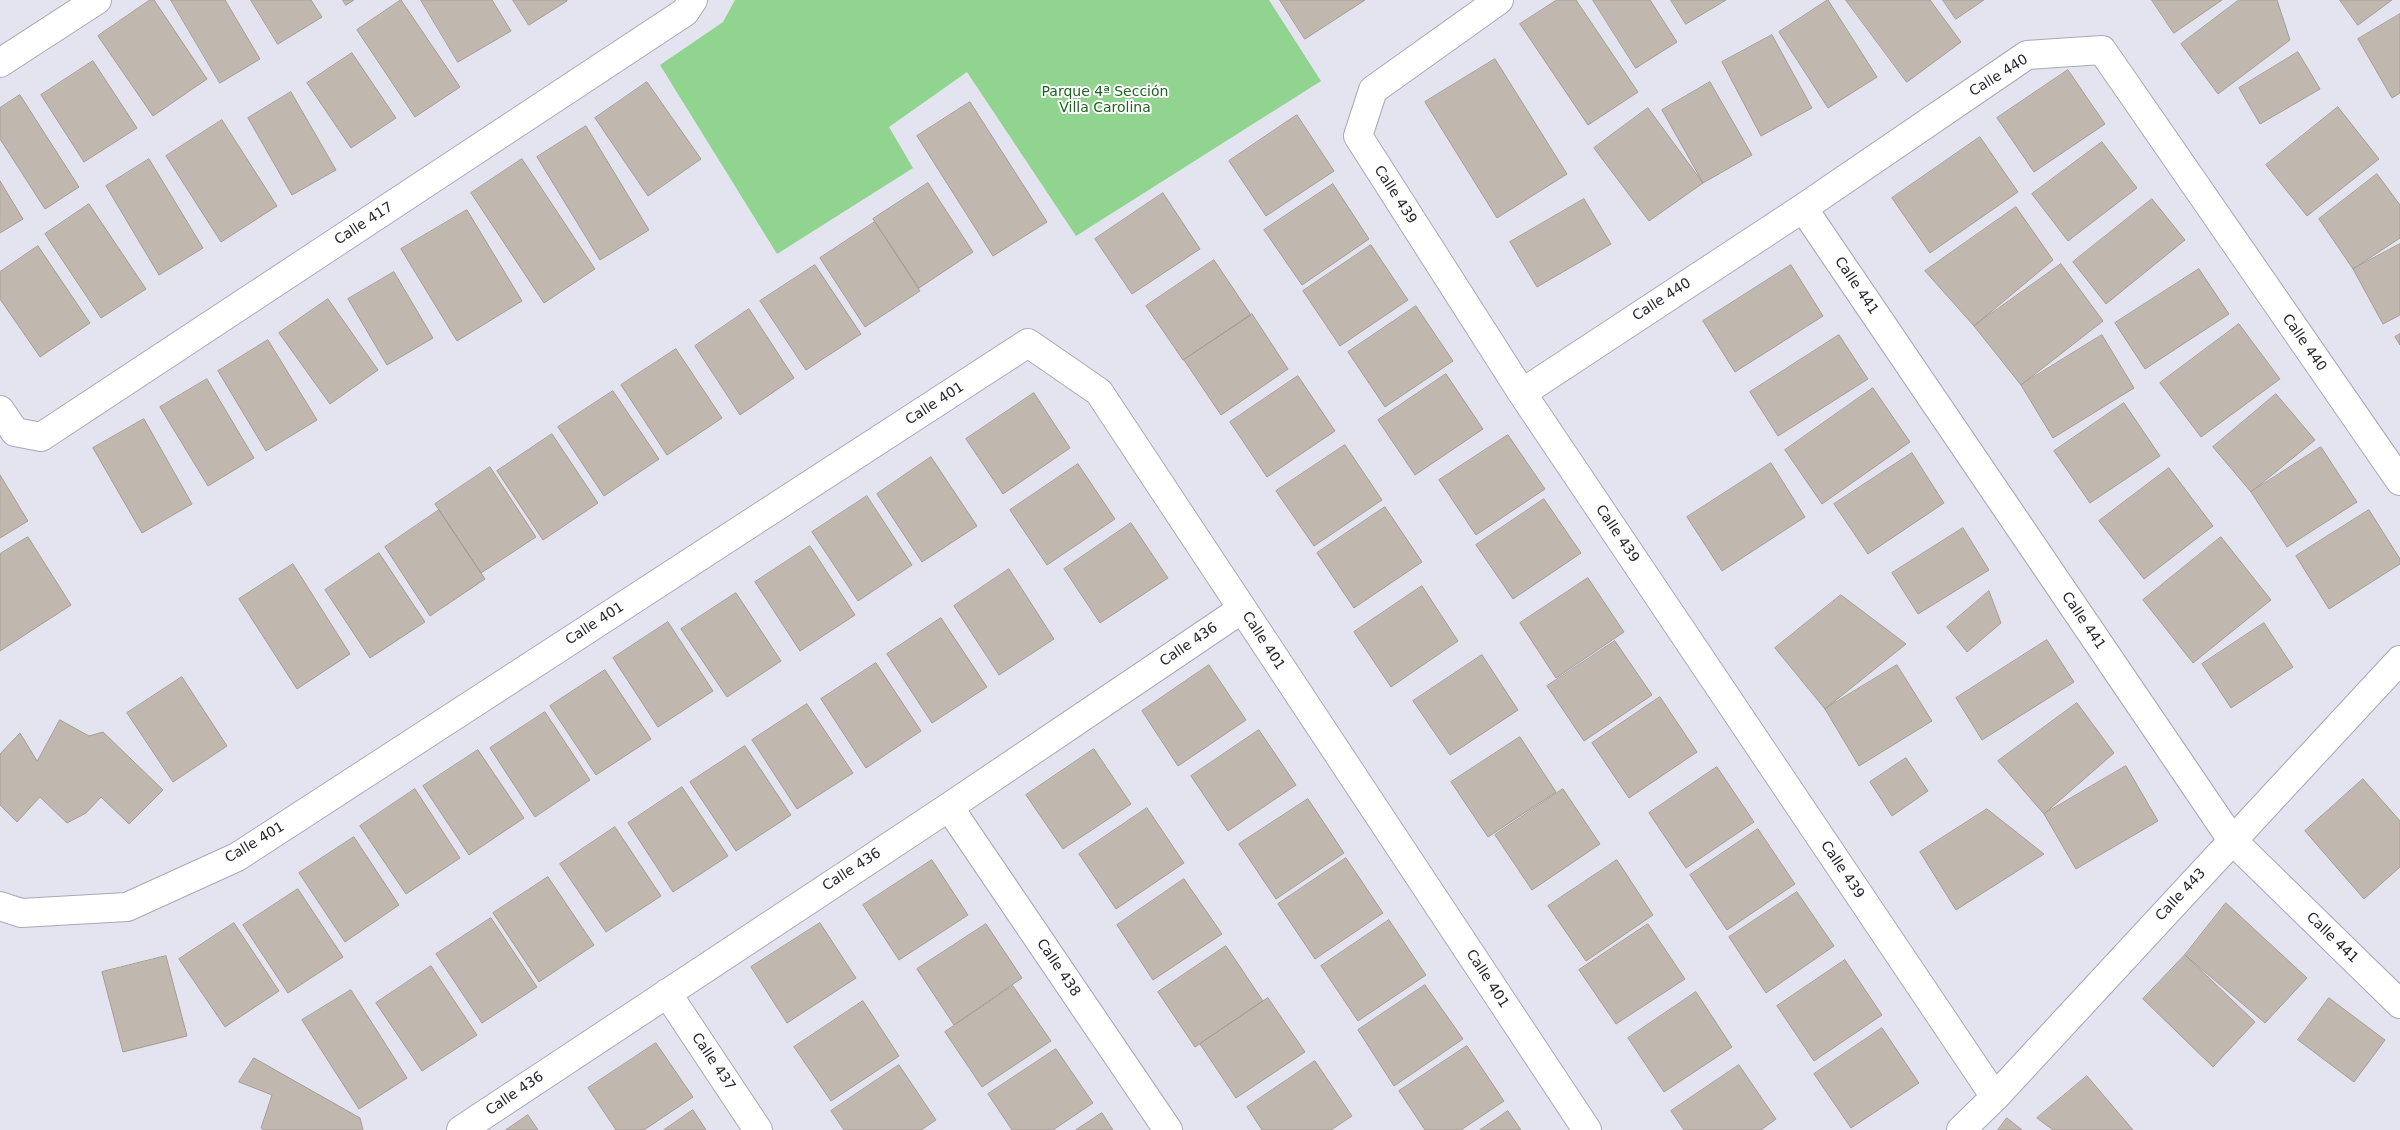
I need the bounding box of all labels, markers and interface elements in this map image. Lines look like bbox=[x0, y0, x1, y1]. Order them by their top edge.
street label: Calle 440 bbox=[1967, 51, 2031, 101]
park label: Parque 4ª Sección Villa Carolina bbox=[1042, 84, 1168, 116]
street label: Calle 439 bbox=[1370, 163, 1420, 227]
street label: Calle 417 bbox=[332, 199, 396, 249]
street label: Calle 441 bbox=[1831, 254, 1881, 318]
street label: Calle 440 bbox=[1630, 275, 1694, 325]
street label: Calle 440 bbox=[2278, 311, 2330, 375]
street label: Calle 401 bbox=[903, 379, 967, 429]
street label: Calle 439 bbox=[1592, 502, 1642, 566]
street label: Calle 441 bbox=[2058, 589, 2108, 653]
street label: Calle 401 bbox=[563, 599, 627, 649]
street label: Calle 401 bbox=[1238, 609, 1288, 673]
street label: Calle 436 bbox=[1157, 620, 1221, 670]
street label: Calle 401 bbox=[222, 819, 288, 867]
street label: Calle 439 bbox=[1817, 838, 1867, 902]
street label: Calle 436 bbox=[820, 845, 884, 895]
street label: Calle 443 bbox=[2152, 865, 2210, 925]
street label: Calle 441 bbox=[2302, 909, 2362, 967]
street label: Calle 438 bbox=[1033, 936, 1083, 1000]
street label: Calle 401 bbox=[1462, 947, 1512, 1011]
street label: Calle 437 bbox=[688, 1030, 738, 1094]
street label: Calle 436 bbox=[483, 1069, 547, 1119]

